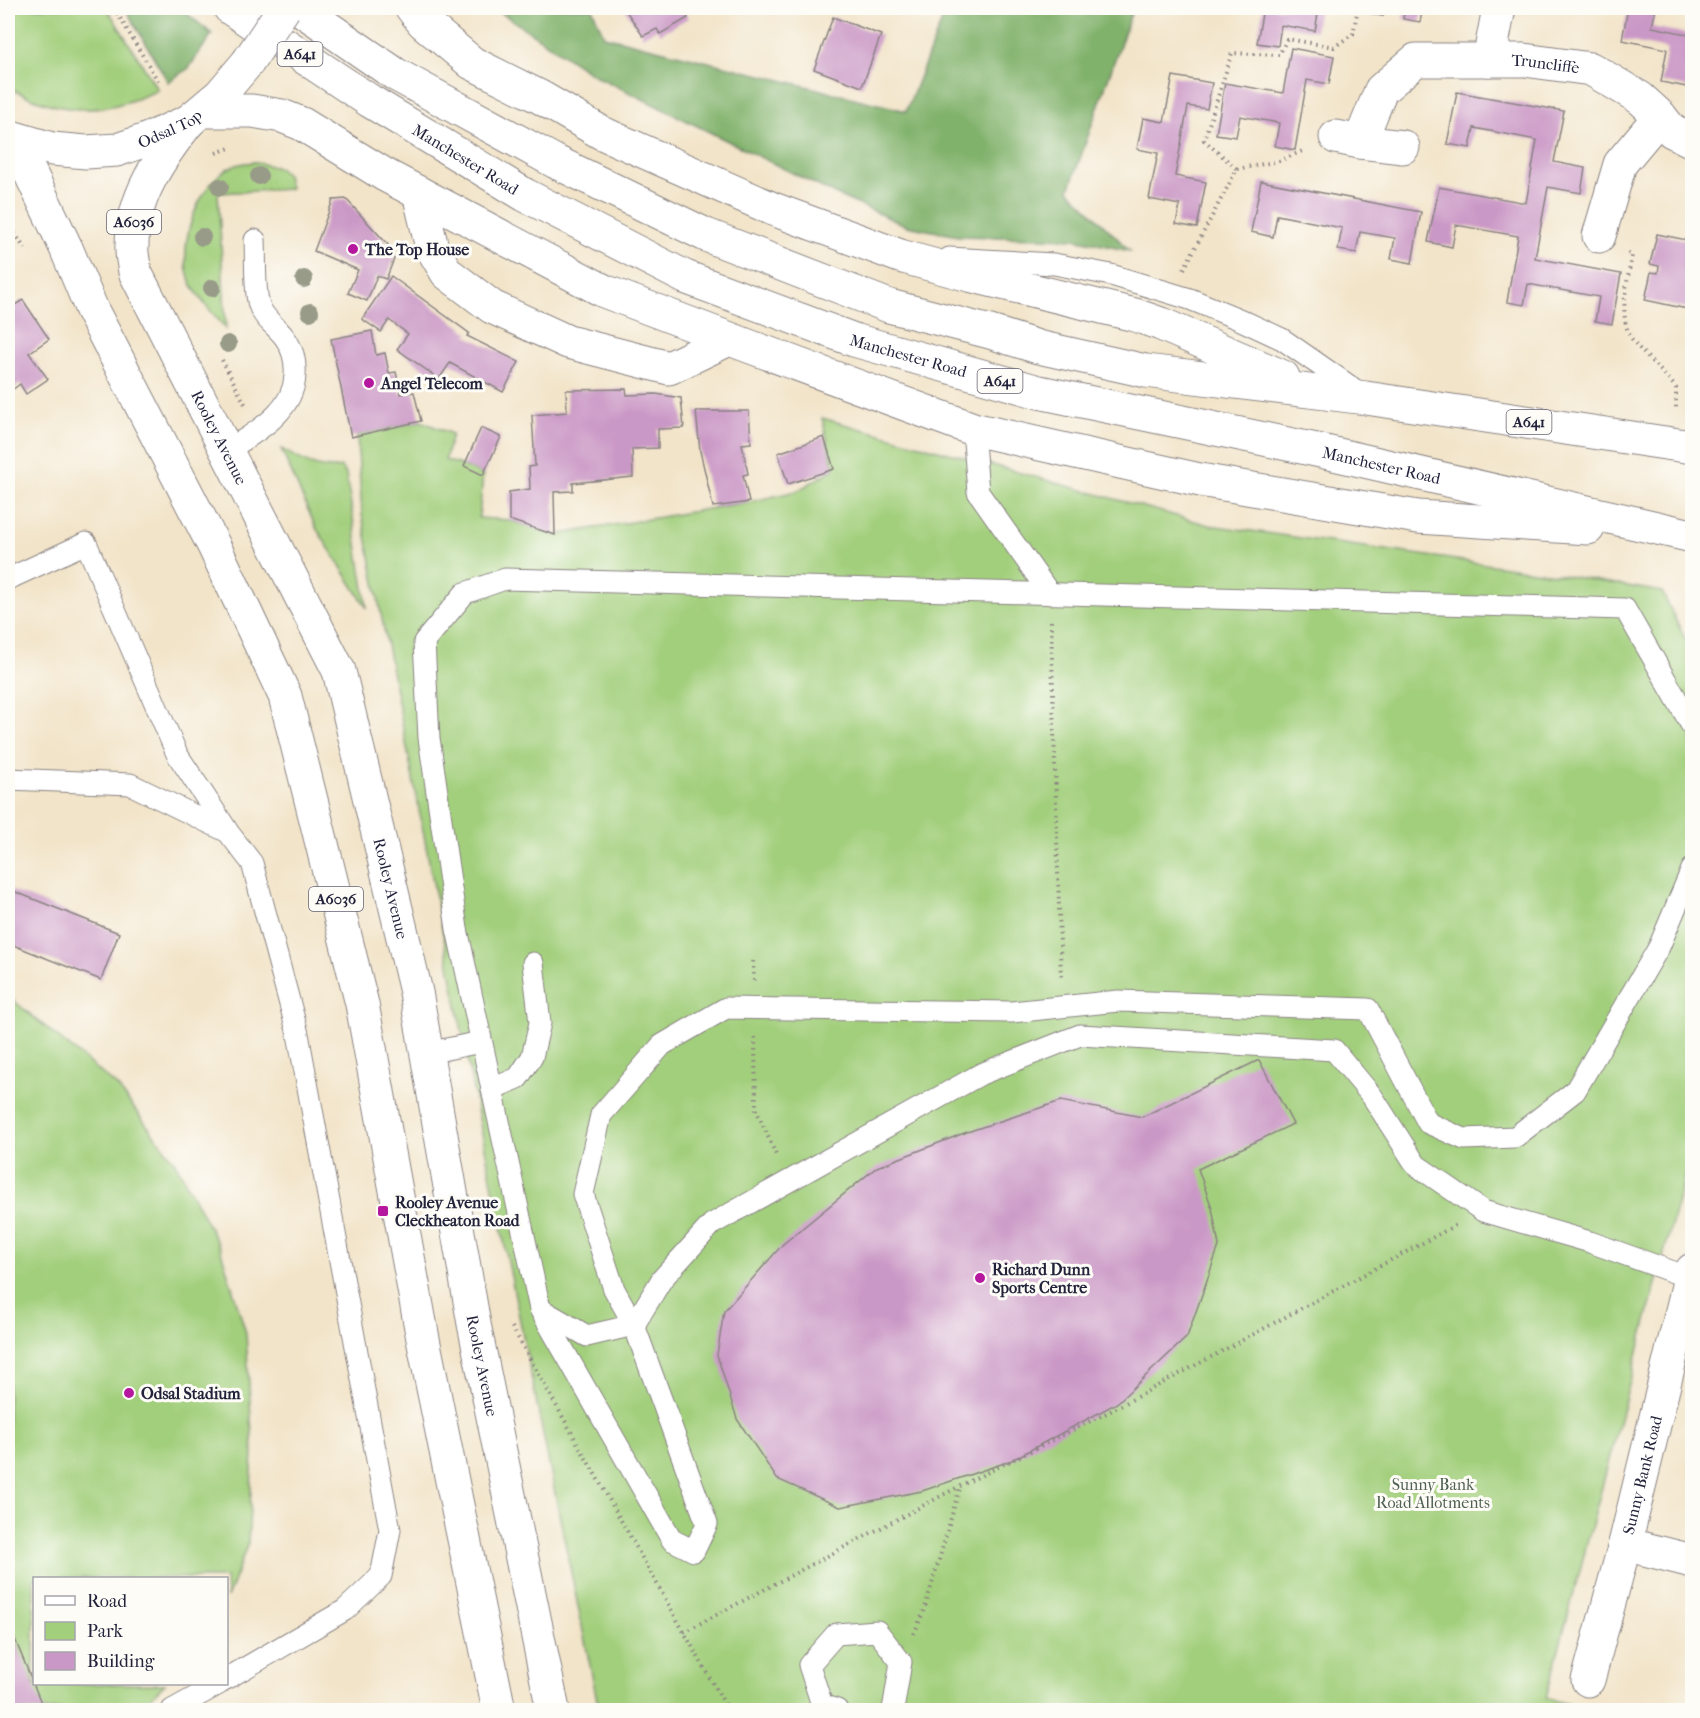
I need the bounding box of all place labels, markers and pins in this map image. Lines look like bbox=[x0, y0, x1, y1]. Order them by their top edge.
place label: The Top House bbox=[364, 240, 469, 260]
marker: The Top House bbox=[346, 242, 360, 256]
place label: Angel Telecom bbox=[380, 374, 484, 394]
marker: Angel Telecom bbox=[362, 376, 376, 390]
place label: Rooley Avenue Cleckheaton Road bbox=[395, 1193, 521, 1230]
marker: Rooley Avenue Cleckheaton Road bbox=[376, 1204, 390, 1218]
place label: Richard Dunn Sports Centre bbox=[992, 1260, 1091, 1298]
marker: Richard Dunn Sports Centre bbox=[973, 1271, 987, 1285]
place label: Odsal Stadium bbox=[141, 1384, 241, 1403]
marker: Odsal Stadium bbox=[122, 1386, 136, 1400]

